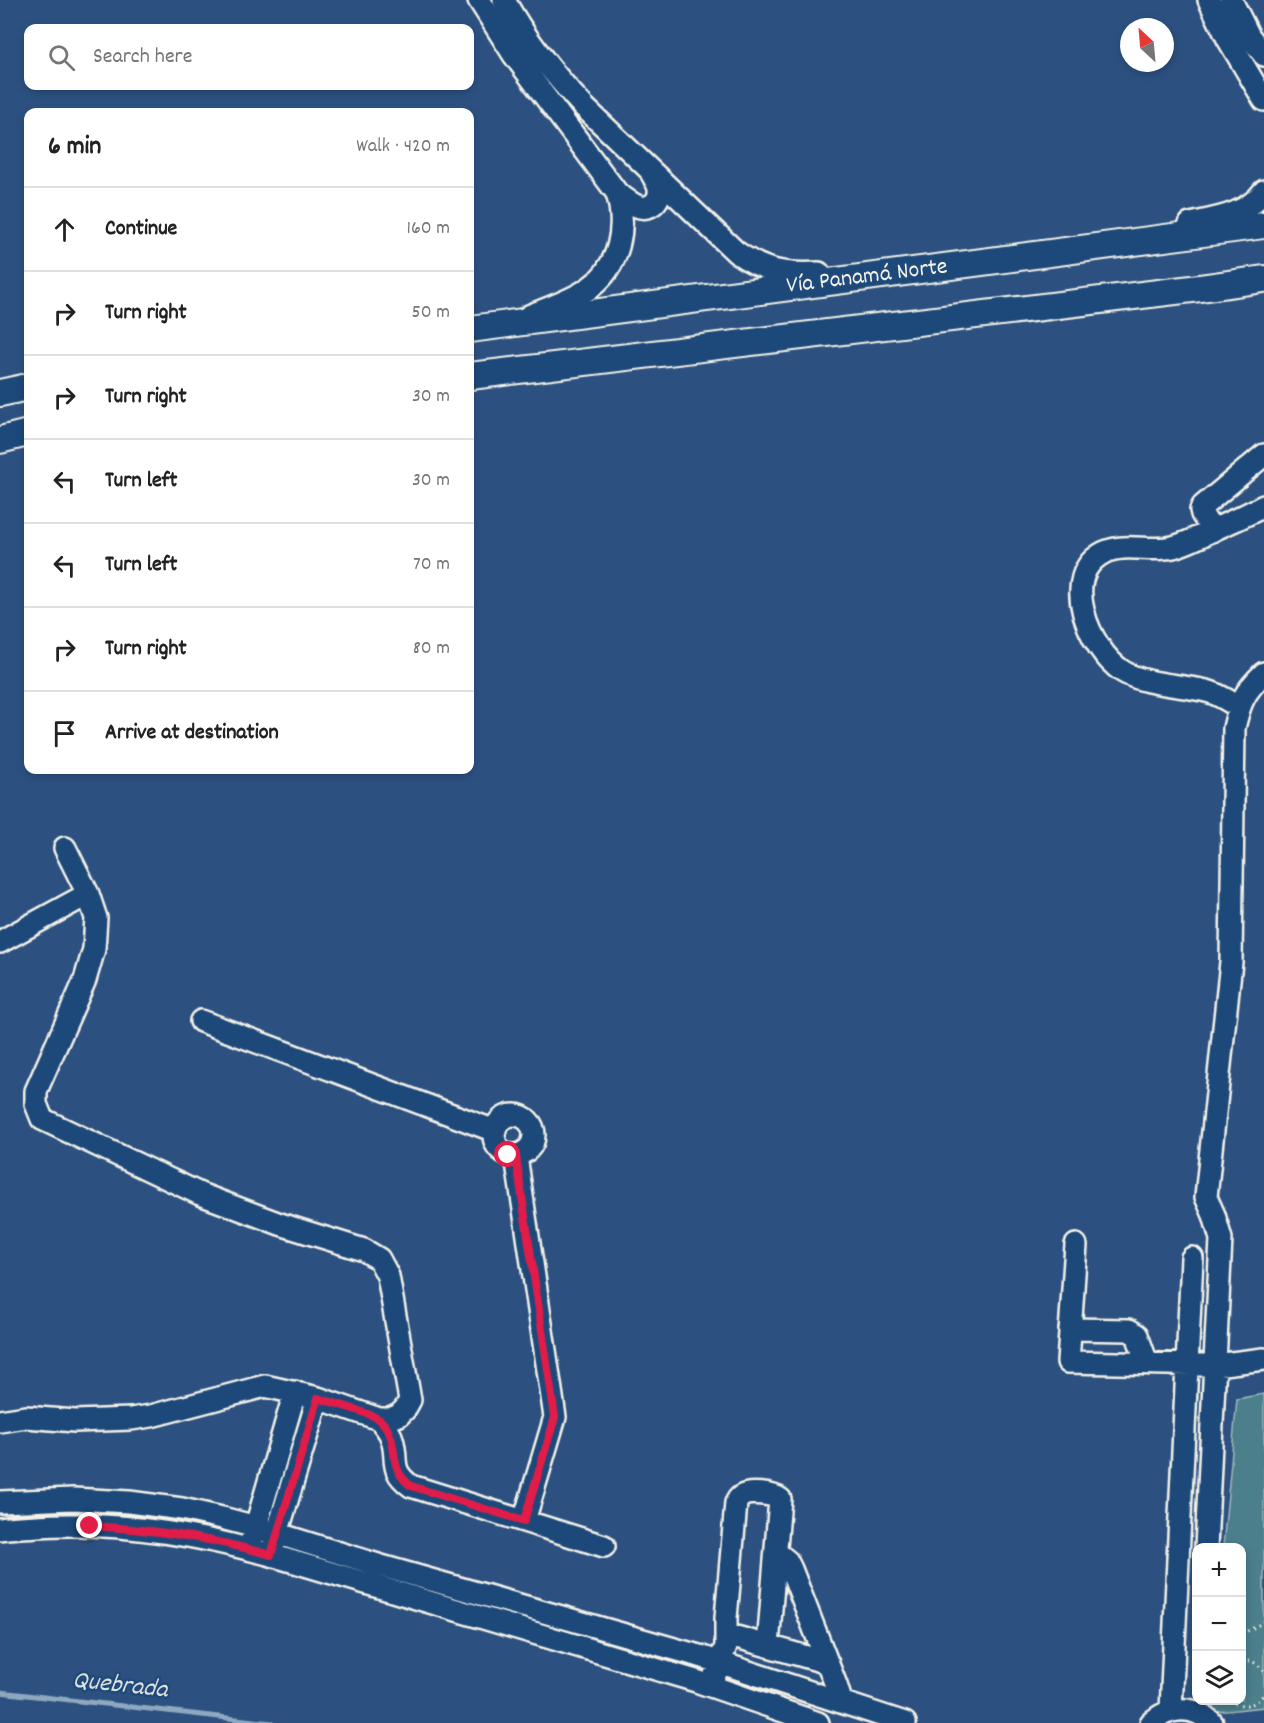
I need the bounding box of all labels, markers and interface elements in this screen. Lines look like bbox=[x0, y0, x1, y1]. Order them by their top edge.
north arrow bbox=[1120, 18, 1174, 72]
search box bbox=[24, 24, 474, 90]
icon: search bbox=[45, 41, 78, 74]
text: Search here bbox=[93, 42, 192, 73]
text: 6 min bbox=[48, 129, 101, 166]
text: Walk · 420 m bbox=[356, 133, 450, 161]
icon: ahead bbox=[48, 213, 81, 246]
text: Continue bbox=[105, 214, 177, 245]
text: 160 m bbox=[407, 215, 450, 243]
street label: Vía Panamá Norte bbox=[785, 250, 949, 304]
icon: right bbox=[48, 297, 81, 330]
text: Turn right bbox=[105, 298, 187, 329]
text: 50 m bbox=[412, 299, 450, 327]
icon: right bbox=[48, 381, 81, 414]
text: Turn right bbox=[105, 382, 187, 413]
text: 30 m bbox=[412, 383, 450, 411]
icon: left bbox=[48, 465, 81, 498]
text: Turn left bbox=[105, 466, 177, 497]
text: 30 m bbox=[412, 467, 450, 495]
icon: left bbox=[48, 549, 81, 582]
text: Turn left bbox=[105, 550, 177, 581]
text: 70 m bbox=[413, 551, 450, 579]
icon: right bbox=[48, 633, 81, 666]
text: Turn right bbox=[105, 634, 187, 665]
text: 80 m bbox=[413, 635, 450, 663]
icon: arrive bbox=[48, 717, 81, 750]
text: Arrive at destination bbox=[105, 718, 279, 749]
route start bbox=[494, 1141, 520, 1167]
route end bbox=[76, 1512, 102, 1538]
map controls bbox=[1192, 1543, 1246, 1705]
button: + bbox=[1192, 1543, 1246, 1597]
button: − bbox=[1192, 1597, 1246, 1651]
button: layers bbox=[1192, 1651, 1246, 1705]
water label: Quebrada bbox=[71, 1663, 171, 1710]

